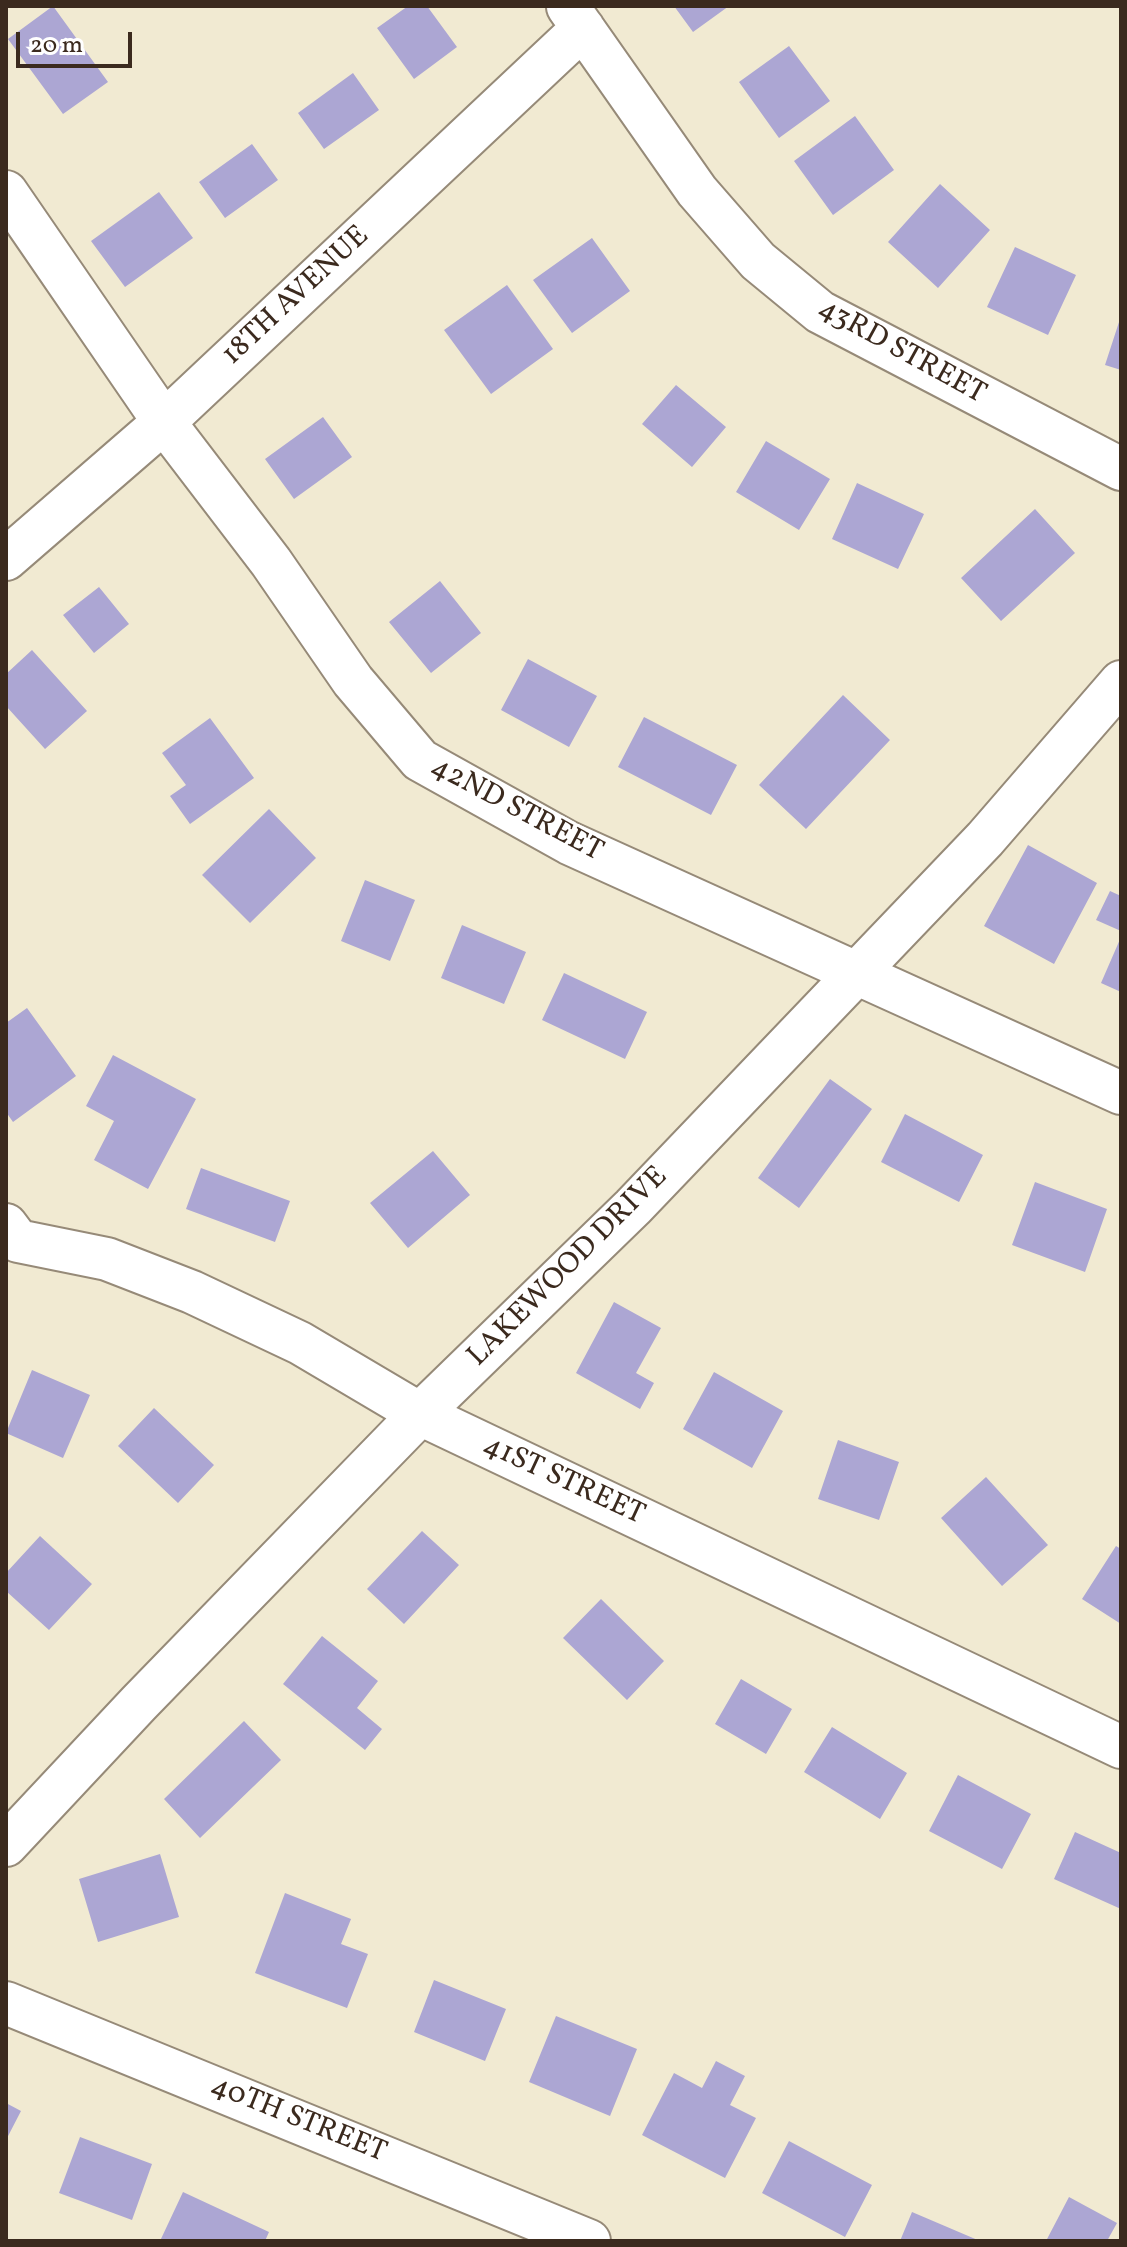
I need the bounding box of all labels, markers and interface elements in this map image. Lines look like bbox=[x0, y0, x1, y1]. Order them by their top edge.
scale bar bbox=[20, 16, 136, 66]
text: 20 m bbox=[30, 29, 83, 63]
street label: 18TH AVENUE bbox=[216, 220, 378, 374]
street label: 43RD STREET bbox=[811, 292, 991, 414]
street label: 42ND STREET bbox=[424, 751, 608, 871]
street label: LAKEWOOD DRIVE bbox=[461, 1160, 677, 1376]
street label: 41ST STREET bbox=[476, 1429, 650, 1535]
street label: 40TH STREET bbox=[205, 2069, 391, 2173]

